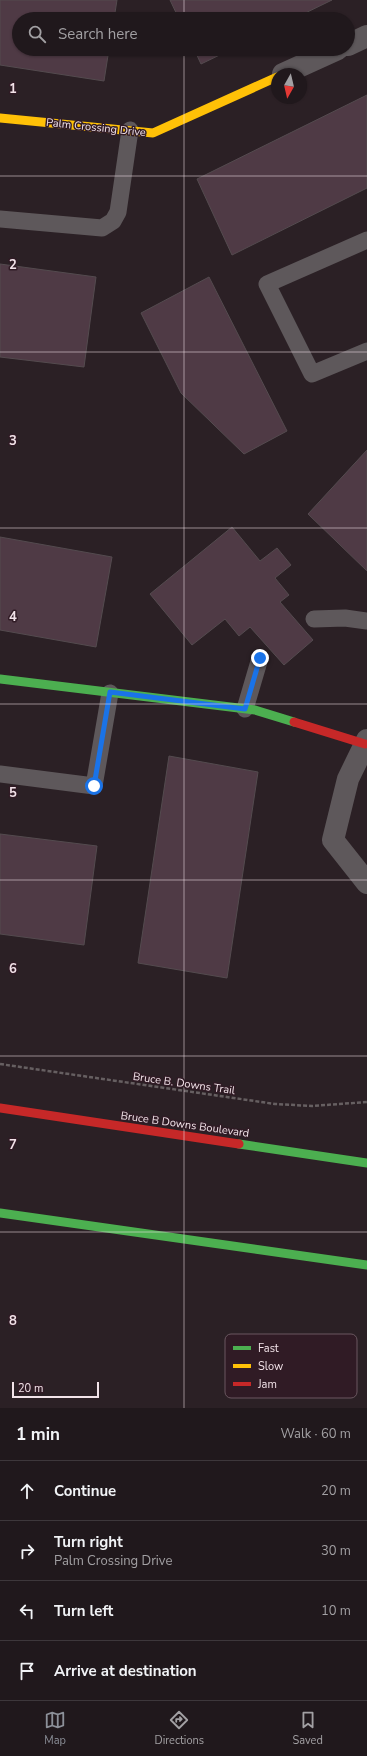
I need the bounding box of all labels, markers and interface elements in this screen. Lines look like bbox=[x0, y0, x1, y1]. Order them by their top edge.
search box bbox=[12, 12, 355, 56]
icon: search bbox=[26, 23, 48, 45]
text: Search here bbox=[58, 24, 138, 44]
north arrow bbox=[271, 68, 307, 104]
text: 1 bbox=[9, 80, 17, 98]
street label: Palm Crossing Drive bbox=[45, 115, 147, 140]
text: 2 bbox=[9, 256, 17, 274]
text: 3 bbox=[9, 432, 17, 450]
text: 4 bbox=[9, 608, 17, 626]
route end bbox=[251, 649, 269, 667]
route start bbox=[85, 777, 103, 795]
text: 5 bbox=[9, 784, 17, 802]
text: 6 bbox=[9, 960, 17, 978]
street label: Bruce B. Downs Trail bbox=[132, 1069, 237, 1098]
street label: Bruce B Downs Boulevard bbox=[120, 1108, 250, 1141]
text: 7 bbox=[9, 1136, 17, 1154]
text: 8 bbox=[9, 1312, 17, 1330]
legend bbox=[225, 1334, 357, 1398]
text: Fast bbox=[258, 1341, 279, 1356]
text: Slow bbox=[258, 1359, 283, 1374]
text: Jam bbox=[257, 1377, 277, 1392]
scale bar bbox=[12, 1380, 99, 1399]
text: 20 m bbox=[18, 1381, 43, 1396]
text: 1 min bbox=[16, 1423, 60, 1446]
text: Walk · 60 m bbox=[280, 1425, 351, 1443]
icon: ahead bbox=[16, 1480, 38, 1502]
text: Continue bbox=[54, 1481, 116, 1501]
text: 20 m bbox=[321, 1482, 351, 1500]
text: Turn right bbox=[54, 1532, 123, 1552]
icon: right bbox=[16, 1540, 38, 1562]
text: 30 m bbox=[321, 1542, 351, 1560]
text: Palm Crossing Drive bbox=[54, 1552, 172, 1570]
icon: left bbox=[16, 1600, 38, 1622]
text: Turn left bbox=[54, 1601, 113, 1621]
text: 10 m bbox=[321, 1602, 351, 1620]
icon: arrive bbox=[16, 1660, 38, 1682]
text: Arrive at destination bbox=[54, 1661, 197, 1681]
tab: Map bbox=[44, 1709, 66, 1748]
tab: Directions bbox=[154, 1709, 204, 1748]
tab: Saved bbox=[292, 1709, 323, 1748]

